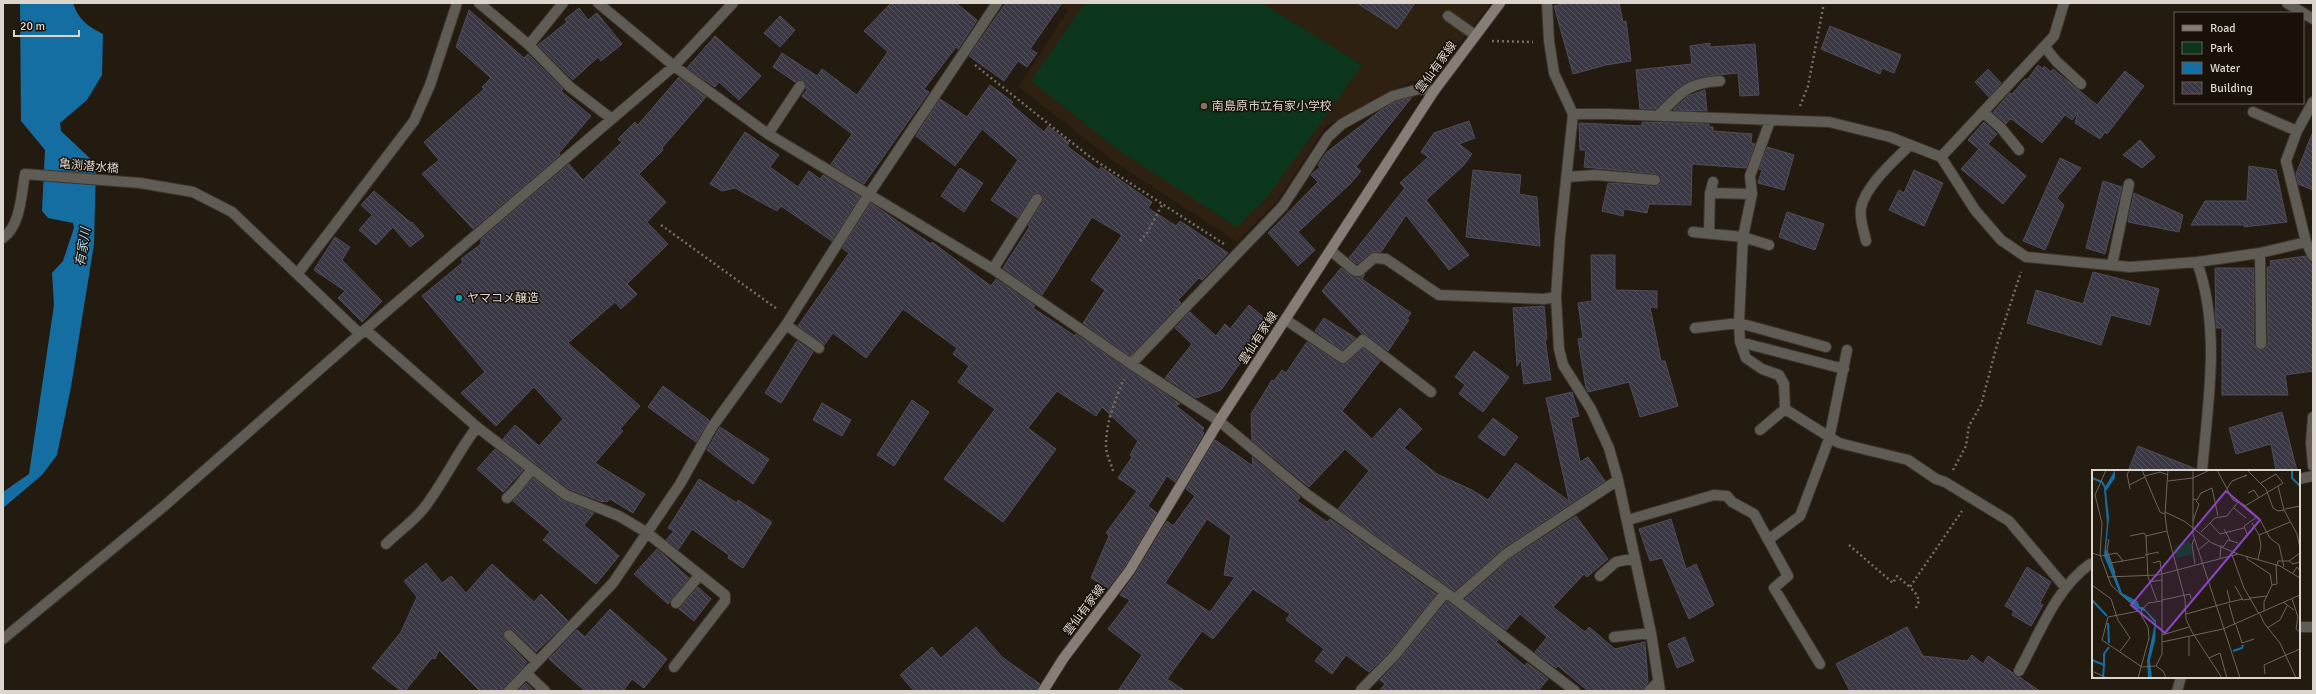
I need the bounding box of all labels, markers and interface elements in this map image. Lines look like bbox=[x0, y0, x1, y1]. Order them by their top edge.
scale bar bbox=[14, 12, 79, 38]
legend bbox=[2174, 12, 2304, 104]
text: 20 m bbox=[20, 19, 45, 34]
text: Road bbox=[2210, 21, 2236, 36]
street label: 雲仙有家線 bbox=[1413, 39, 1460, 96]
text: Park bbox=[2210, 41, 2233, 56]
text: Water bbox=[2210, 61, 2241, 76]
text: Building bbox=[2210, 81, 2253, 96]
place label: 南島原市立有家小学校 bbox=[1212, 99, 1332, 114]
marker: 南島原市立有家小学校 bbox=[1199, 101, 1209, 111]
street label: 亀渕潜水橋 bbox=[58, 156, 120, 177]
water label: 有家川 bbox=[72, 225, 94, 268]
place label: ヤマコメ醸造 bbox=[467, 291, 539, 306]
marker: ヤマコメ醸造 bbox=[454, 293, 464, 303]
street label: 雲仙有家線 bbox=[1236, 309, 1281, 368]
inset map bbox=[2092, 470, 2300, 678]
street label: 雲仙有家線 bbox=[1060, 582, 1108, 639]

